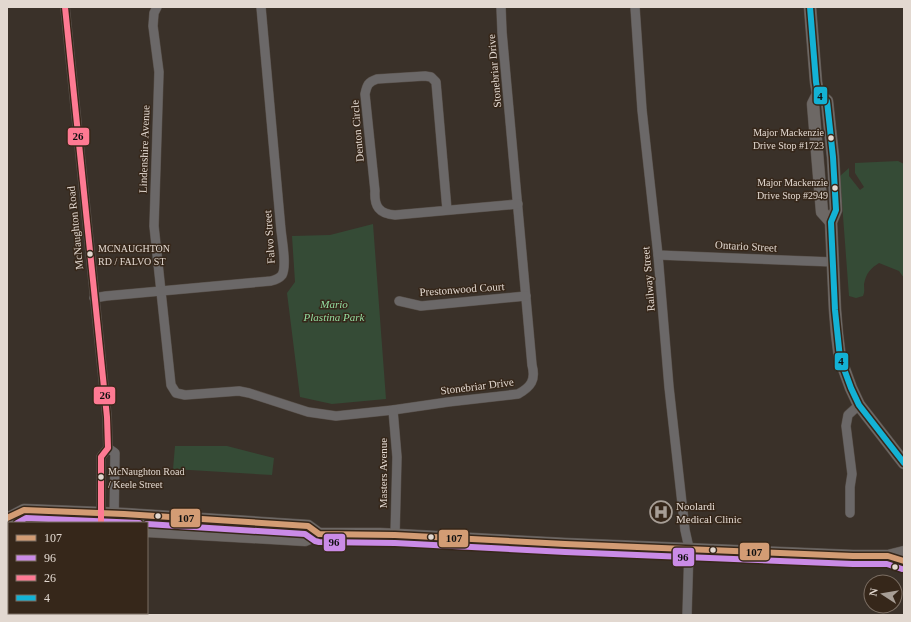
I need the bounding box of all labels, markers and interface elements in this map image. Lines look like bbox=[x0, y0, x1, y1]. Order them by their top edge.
street label: Stonebriar Drive bbox=[485, 34, 503, 108]
line badge: 4 bbox=[813, 86, 828, 105]
text: 4 bbox=[817, 90, 823, 102]
street label: Denton Circle bbox=[348, 99, 366, 162]
street label: Lindenshire Avenue bbox=[136, 105, 152, 193]
line badge: 26 bbox=[67, 127, 90, 146]
place label: Major Mackenzie Drive Stop #1723 bbox=[753, 127, 825, 151]
text: 26 bbox=[73, 130, 84, 142]
marker: Major Mackenzie Drive Stop #1723 bbox=[826, 133, 836, 143]
place label: Major Mackenzie Drive Stop #2949 bbox=[757, 177, 829, 201]
marker: Major Mackenzie Drive Stop #2949 bbox=[830, 183, 840, 193]
street label: McNaughton Road bbox=[65, 185, 85, 270]
street label: Falvo Street bbox=[261, 210, 277, 264]
street label: Ontario Street bbox=[715, 238, 777, 254]
place label: MCNAUGHTON RD / FALVO ST bbox=[98, 243, 170, 267]
street label: Railway Street bbox=[639, 246, 657, 312]
marker: MCNAUGHTON RD / FALVO ST bbox=[85, 249, 95, 259]
street label: Prestonwood Court bbox=[419, 280, 505, 298]
park label: Mario Plastina Park bbox=[303, 298, 366, 323]
line badge: 4 bbox=[834, 352, 849, 371]
text: 4 bbox=[838, 355, 844, 367]
street label: Stonebriar Drive bbox=[440, 376, 514, 396]
line badge: 26 bbox=[93, 386, 116, 405]
text: 26 bbox=[100, 389, 111, 401]
street label: Masters Avenue bbox=[377, 438, 389, 508]
place label: McNaughton Road / Keele Street bbox=[108, 466, 184, 490]
marker: McNaughton Road / Keele Street bbox=[96, 472, 106, 482]
hospital icon: Noolardi Medical Clinic bbox=[648, 499, 674, 525]
place label: Noolardi Medical Clinic bbox=[676, 500, 742, 525]
line badge: 107 bbox=[170, 508, 201, 528]
unlabelled marker bbox=[153, 511, 163, 521]
text: 107 bbox=[178, 512, 195, 524]
legend bbox=[8, 522, 148, 614]
line badge: 107 bbox=[438, 529, 469, 548]
text: 107 bbox=[44, 531, 62, 545]
unlabelled marker bbox=[426, 532, 436, 542]
text: 107 bbox=[446, 532, 463, 544]
line badge: 96 bbox=[323, 533, 346, 552]
text: 96 bbox=[329, 536, 340, 548]
line badge: 107 bbox=[739, 542, 770, 561]
unlabelled marker bbox=[708, 545, 718, 555]
text: 107 bbox=[746, 546, 763, 558]
line badge: 96 bbox=[672, 547, 695, 567]
text: 96 bbox=[44, 551, 56, 565]
text: 96 bbox=[678, 551, 689, 563]
unlabelled marker bbox=[890, 562, 900, 572]
text: 26 bbox=[44, 571, 56, 585]
north arrow bbox=[863, 574, 903, 614]
text: N bbox=[867, 587, 880, 597]
text: 4 bbox=[44, 591, 50, 605]

